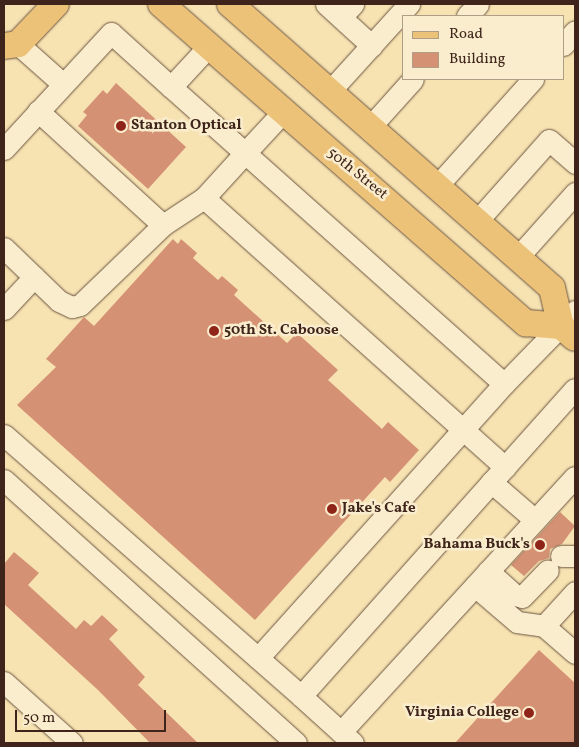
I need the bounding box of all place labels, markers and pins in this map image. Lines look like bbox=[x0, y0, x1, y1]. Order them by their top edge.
place label: Stanton Optical bbox=[131, 117, 242, 135]
marker: Stanton Optical bbox=[115, 120, 127, 132]
place label: 50th St. Caboose bbox=[224, 322, 339, 340]
marker: 50th St. Caboose bbox=[208, 325, 220, 337]
place label: Jake's Cafe bbox=[342, 500, 416, 518]
marker: Jake's Cafe bbox=[326, 503, 338, 515]
place label: Bahama Buck's bbox=[423, 536, 530, 554]
marker: Bahama Buck's bbox=[534, 539, 546, 551]
place label: Virginia College bbox=[405, 704, 519, 722]
marker: Virginia College bbox=[523, 707, 535, 719]

